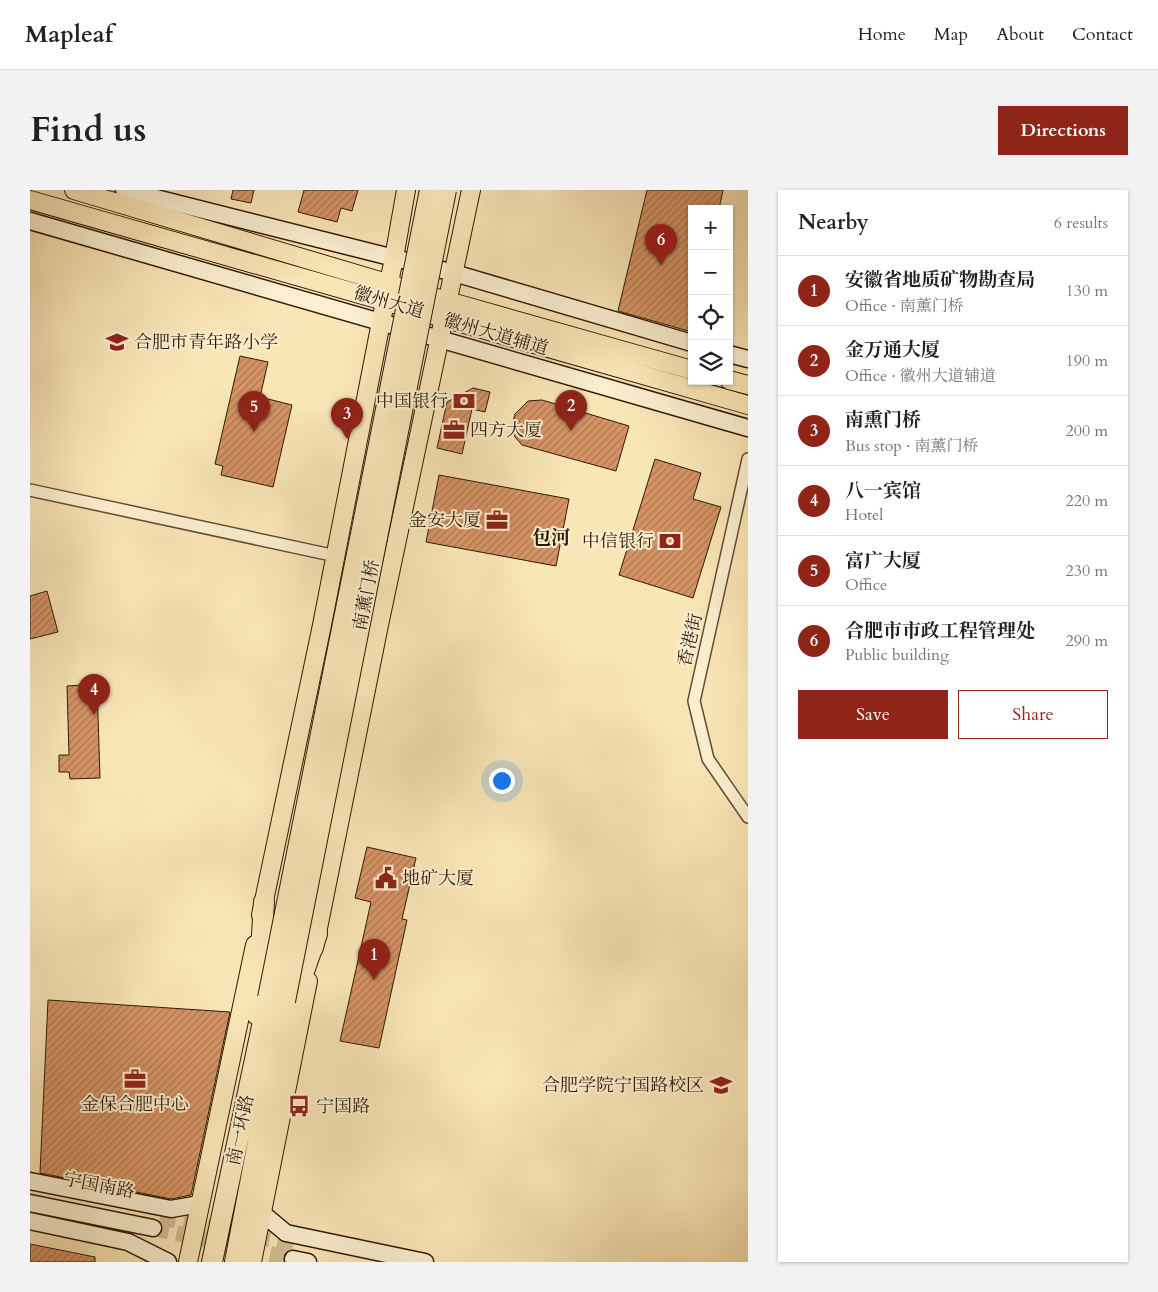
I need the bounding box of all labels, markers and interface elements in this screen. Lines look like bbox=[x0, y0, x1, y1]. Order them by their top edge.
text: Mapleaf bbox=[25, 18, 113, 51]
text: Home bbox=[858, 22, 906, 47]
text: Map bbox=[934, 22, 968, 47]
text: About bbox=[996, 22, 1044, 47]
text: Contact bbox=[1072, 22, 1133, 47]
text: Find us bbox=[30, 106, 146, 154]
button: Directions bbox=[998, 106, 1128, 155]
map controls bbox=[688, 205, 733, 385]
button: + bbox=[688, 205, 733, 250]
text: Nearby bbox=[798, 208, 869, 237]
text: 6 results bbox=[1054, 212, 1108, 234]
pin: 6 bbox=[645, 224, 677, 265]
button: − bbox=[688, 250, 733, 295]
text: 安徽省地质矿物勘查局 bbox=[845, 267, 1035, 293]
text: 1 bbox=[810, 280, 818, 302]
text: 130 m bbox=[1066, 280, 1108, 302]
street label: 徽州大道 bbox=[351, 281, 427, 324]
button: locate bbox=[688, 295, 733, 340]
text: Office · 南薰门桥 bbox=[845, 295, 964, 317]
street label: 徽州大道辅道 bbox=[441, 308, 551, 361]
school or university icon: 合肥市青年路小学 bbox=[104, 329, 130, 355]
place label: 合肥市青年路小学 bbox=[134, 330, 278, 355]
text: 金万通大厦 bbox=[845, 337, 940, 363]
button: layers bbox=[688, 340, 733, 385]
text: 2 bbox=[810, 350, 818, 372]
text: 190 m bbox=[1066, 350, 1108, 372]
text: Office · 徽州大道辅道 bbox=[845, 365, 996, 387]
bank icon: 中国银行 bbox=[451, 388, 477, 414]
place label: 中国银行 bbox=[376, 389, 448, 414]
pin: 2 bbox=[555, 390, 587, 431]
pin: 5 bbox=[238, 391, 270, 432]
pin: 3 bbox=[331, 398, 363, 439]
text: 南熏门桥 bbox=[845, 407, 921, 433]
office icon: 四方大厦 bbox=[441, 417, 467, 443]
place label: 四方大厦 bbox=[470, 418, 542, 443]
text: 3 bbox=[810, 420, 818, 442]
text: 200 m bbox=[1066, 420, 1108, 442]
text: Bus stop · 南薰门桥 bbox=[845, 435, 979, 457]
text: 八一宾馆 bbox=[845, 478, 921, 504]
text: 4 bbox=[810, 490, 818, 512]
text: 220 m bbox=[1066, 490, 1108, 512]
text: Hotel bbox=[845, 504, 883, 526]
office icon: 金安大厦 bbox=[484, 507, 510, 533]
place label: 金安大厦 bbox=[409, 508, 481, 533]
district label: 包河 bbox=[532, 525, 570, 551]
bank icon: 中信银行 bbox=[657, 528, 683, 554]
place label: 中信银行 bbox=[582, 529, 654, 554]
text: 富广大厦 bbox=[845, 548, 921, 574]
street label: 南薰门桥 bbox=[347, 557, 386, 633]
text: 5 bbox=[810, 560, 818, 582]
text: 230 m bbox=[1066, 560, 1108, 582]
text: Office bbox=[845, 574, 887, 596]
street label: 香港街 bbox=[672, 611, 709, 669]
text: 合肥市市政工程管理处 bbox=[845, 618, 1035, 644]
text: 6 bbox=[810, 630, 818, 652]
text: 290 m bbox=[1066, 630, 1108, 652]
text: Public building bbox=[845, 644, 949, 666]
pin: 4 bbox=[78, 674, 110, 715]
button: Save bbox=[798, 690, 948, 739]
button: Share bbox=[958, 690, 1108, 739]
your location bbox=[489, 768, 515, 794]
public building icon: 地矿大厦 bbox=[373, 865, 399, 891]
place label: 地矿大厦 bbox=[402, 866, 474, 891]
pin: 1 bbox=[358, 939, 390, 980]
office icon: 金保合肥中心 bbox=[122, 1066, 148, 1092]
school or university icon: 合肥学院宁国路校区 bbox=[708, 1072, 734, 1098]
place label: 合肥学院宁国路校区 bbox=[542, 1073, 704, 1098]
place label: 金保合肥中心 bbox=[81, 1092, 189, 1117]
street label: 南一环路 bbox=[221, 1092, 260, 1168]
bus stop icon: 宁国路 bbox=[286, 1093, 312, 1119]
place label: 宁国路 bbox=[316, 1094, 370, 1119]
street label: 宁国南路 bbox=[61, 1166, 137, 1205]

